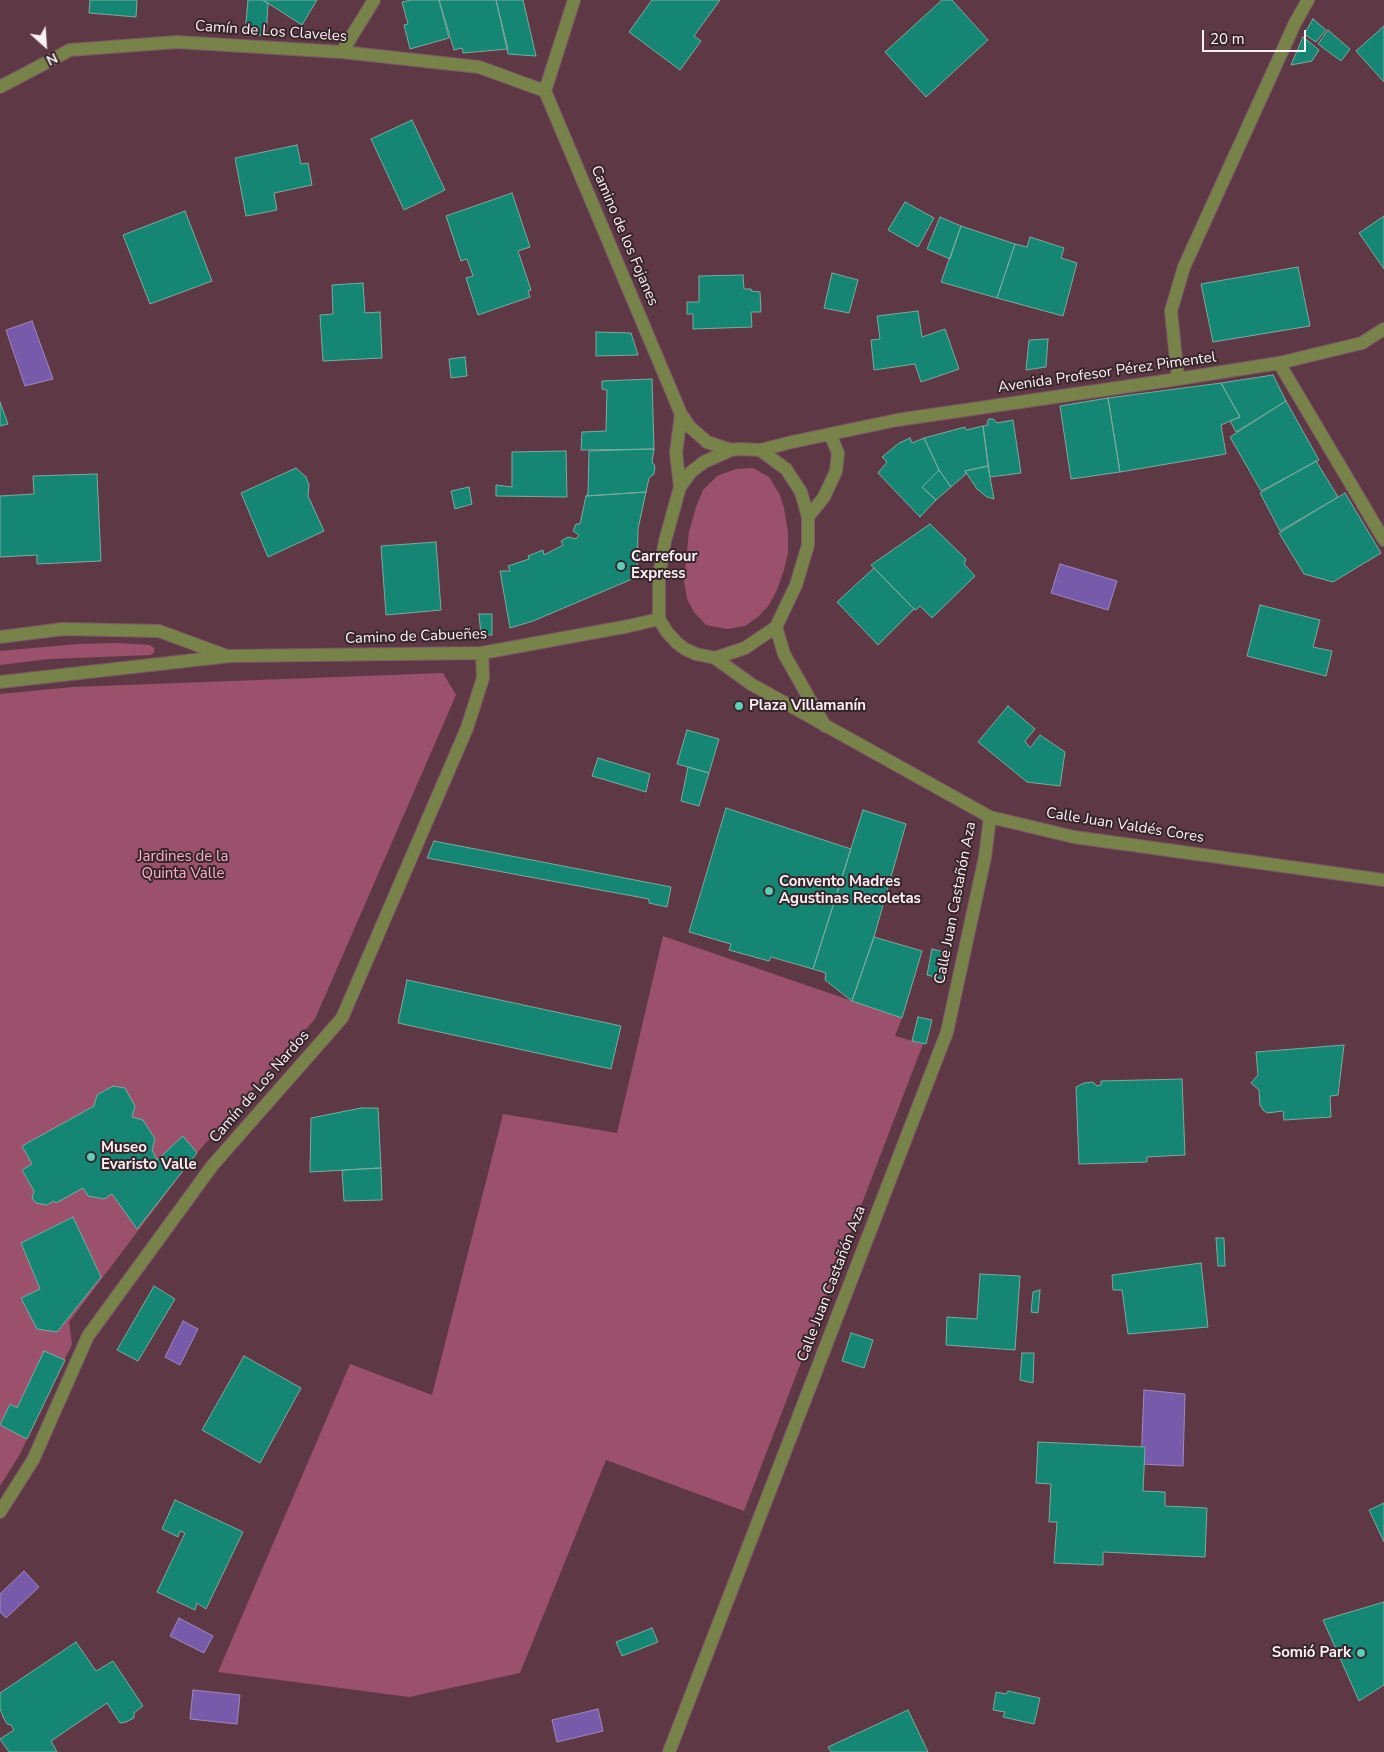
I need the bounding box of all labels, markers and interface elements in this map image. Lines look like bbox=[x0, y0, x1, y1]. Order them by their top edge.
street label: Camín de Los Claveles bbox=[194, 18, 348, 46]
north arrow bbox=[20, 20, 70, 70]
scale bar bbox=[1204, 20, 1308, 52]
text: 20 m bbox=[1210, 29, 1245, 49]
text: N bbox=[43, 48, 61, 70]
street label: Camino de los Fojanes bbox=[586, 163, 662, 309]
street label: Avenida Profesor Pérez Pimentel bbox=[997, 349, 1217, 397]
place label: Carrefour Express bbox=[631, 548, 697, 583]
marker: Carrefour Express bbox=[615, 560, 627, 572]
street label: Camino de Cabueñes bbox=[345, 626, 487, 648]
place label: Plaza Villamanín bbox=[749, 697, 866, 715]
marker: Plaza Villamanín bbox=[733, 700, 745, 712]
street label: Calle Juan Valdés Cores bbox=[1045, 805, 1205, 847]
street label: Calle Juan Castañón Aza bbox=[931, 820, 981, 986]
park label: Jardines de la Quinta Valle bbox=[138, 848, 228, 883]
place label: Convento Madres Agustinas Recoletas bbox=[779, 873, 921, 908]
marker: Convento Madres Agustinas Recoletas bbox=[763, 885, 775, 897]
street label: Camín de Los Nardos bbox=[206, 1027, 314, 1147]
place label: Museo Evaristo Valle bbox=[101, 1139, 197, 1174]
marker: Museo Evaristo Valle bbox=[85, 1151, 97, 1163]
street label: Calle Juan Castañón Aza bbox=[794, 1204, 870, 1364]
place label: Somió Park bbox=[1272, 1644, 1351, 1662]
marker: Somió Park bbox=[1355, 1647, 1367, 1659]

